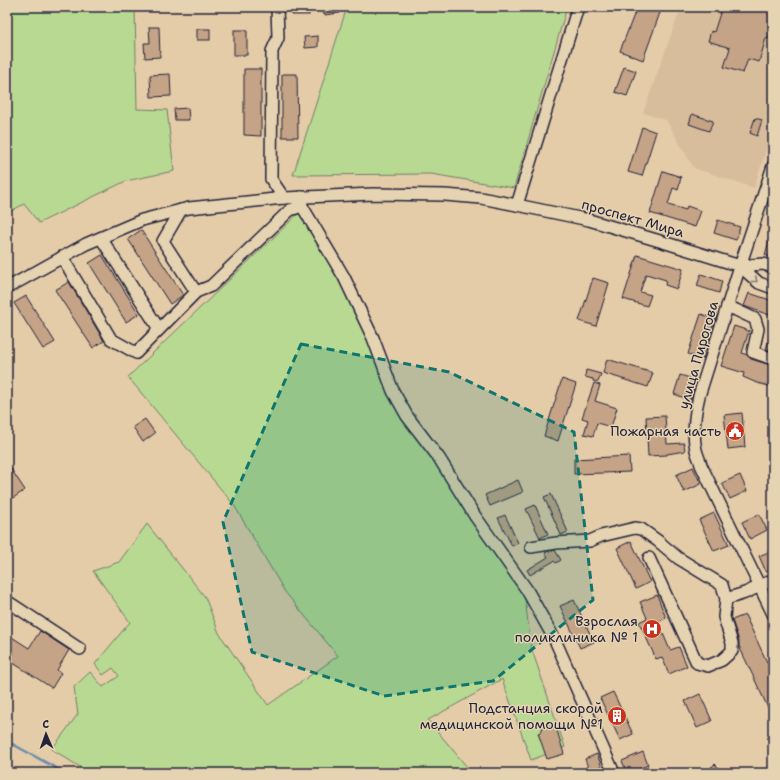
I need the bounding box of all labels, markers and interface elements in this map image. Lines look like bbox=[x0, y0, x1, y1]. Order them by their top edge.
street label: проспект Мира bbox=[580, 195, 687, 241]
one-way arrow bbox=[750, 275, 758, 282]
street label: улица Пирогова bbox=[674, 299, 722, 411]
public building icon: Пожарная часть bbox=[724, 420, 746, 442]
place label: Пожарная часть bbox=[610, 422, 721, 440]
place label: Взрослая поликлиника № 1 bbox=[515, 612, 638, 646]
hospital icon: Взрослая поликлиника № 1 bbox=[641, 618, 663, 640]
place label: Подстанция скорой медицинской помощи №1 bbox=[420, 699, 603, 733]
building icon: Подстанция скорой медицинской помощи №1 bbox=[606, 705, 628, 727]
north arrow bbox=[26, 714, 66, 754]
text: С bbox=[42, 717, 50, 732]

